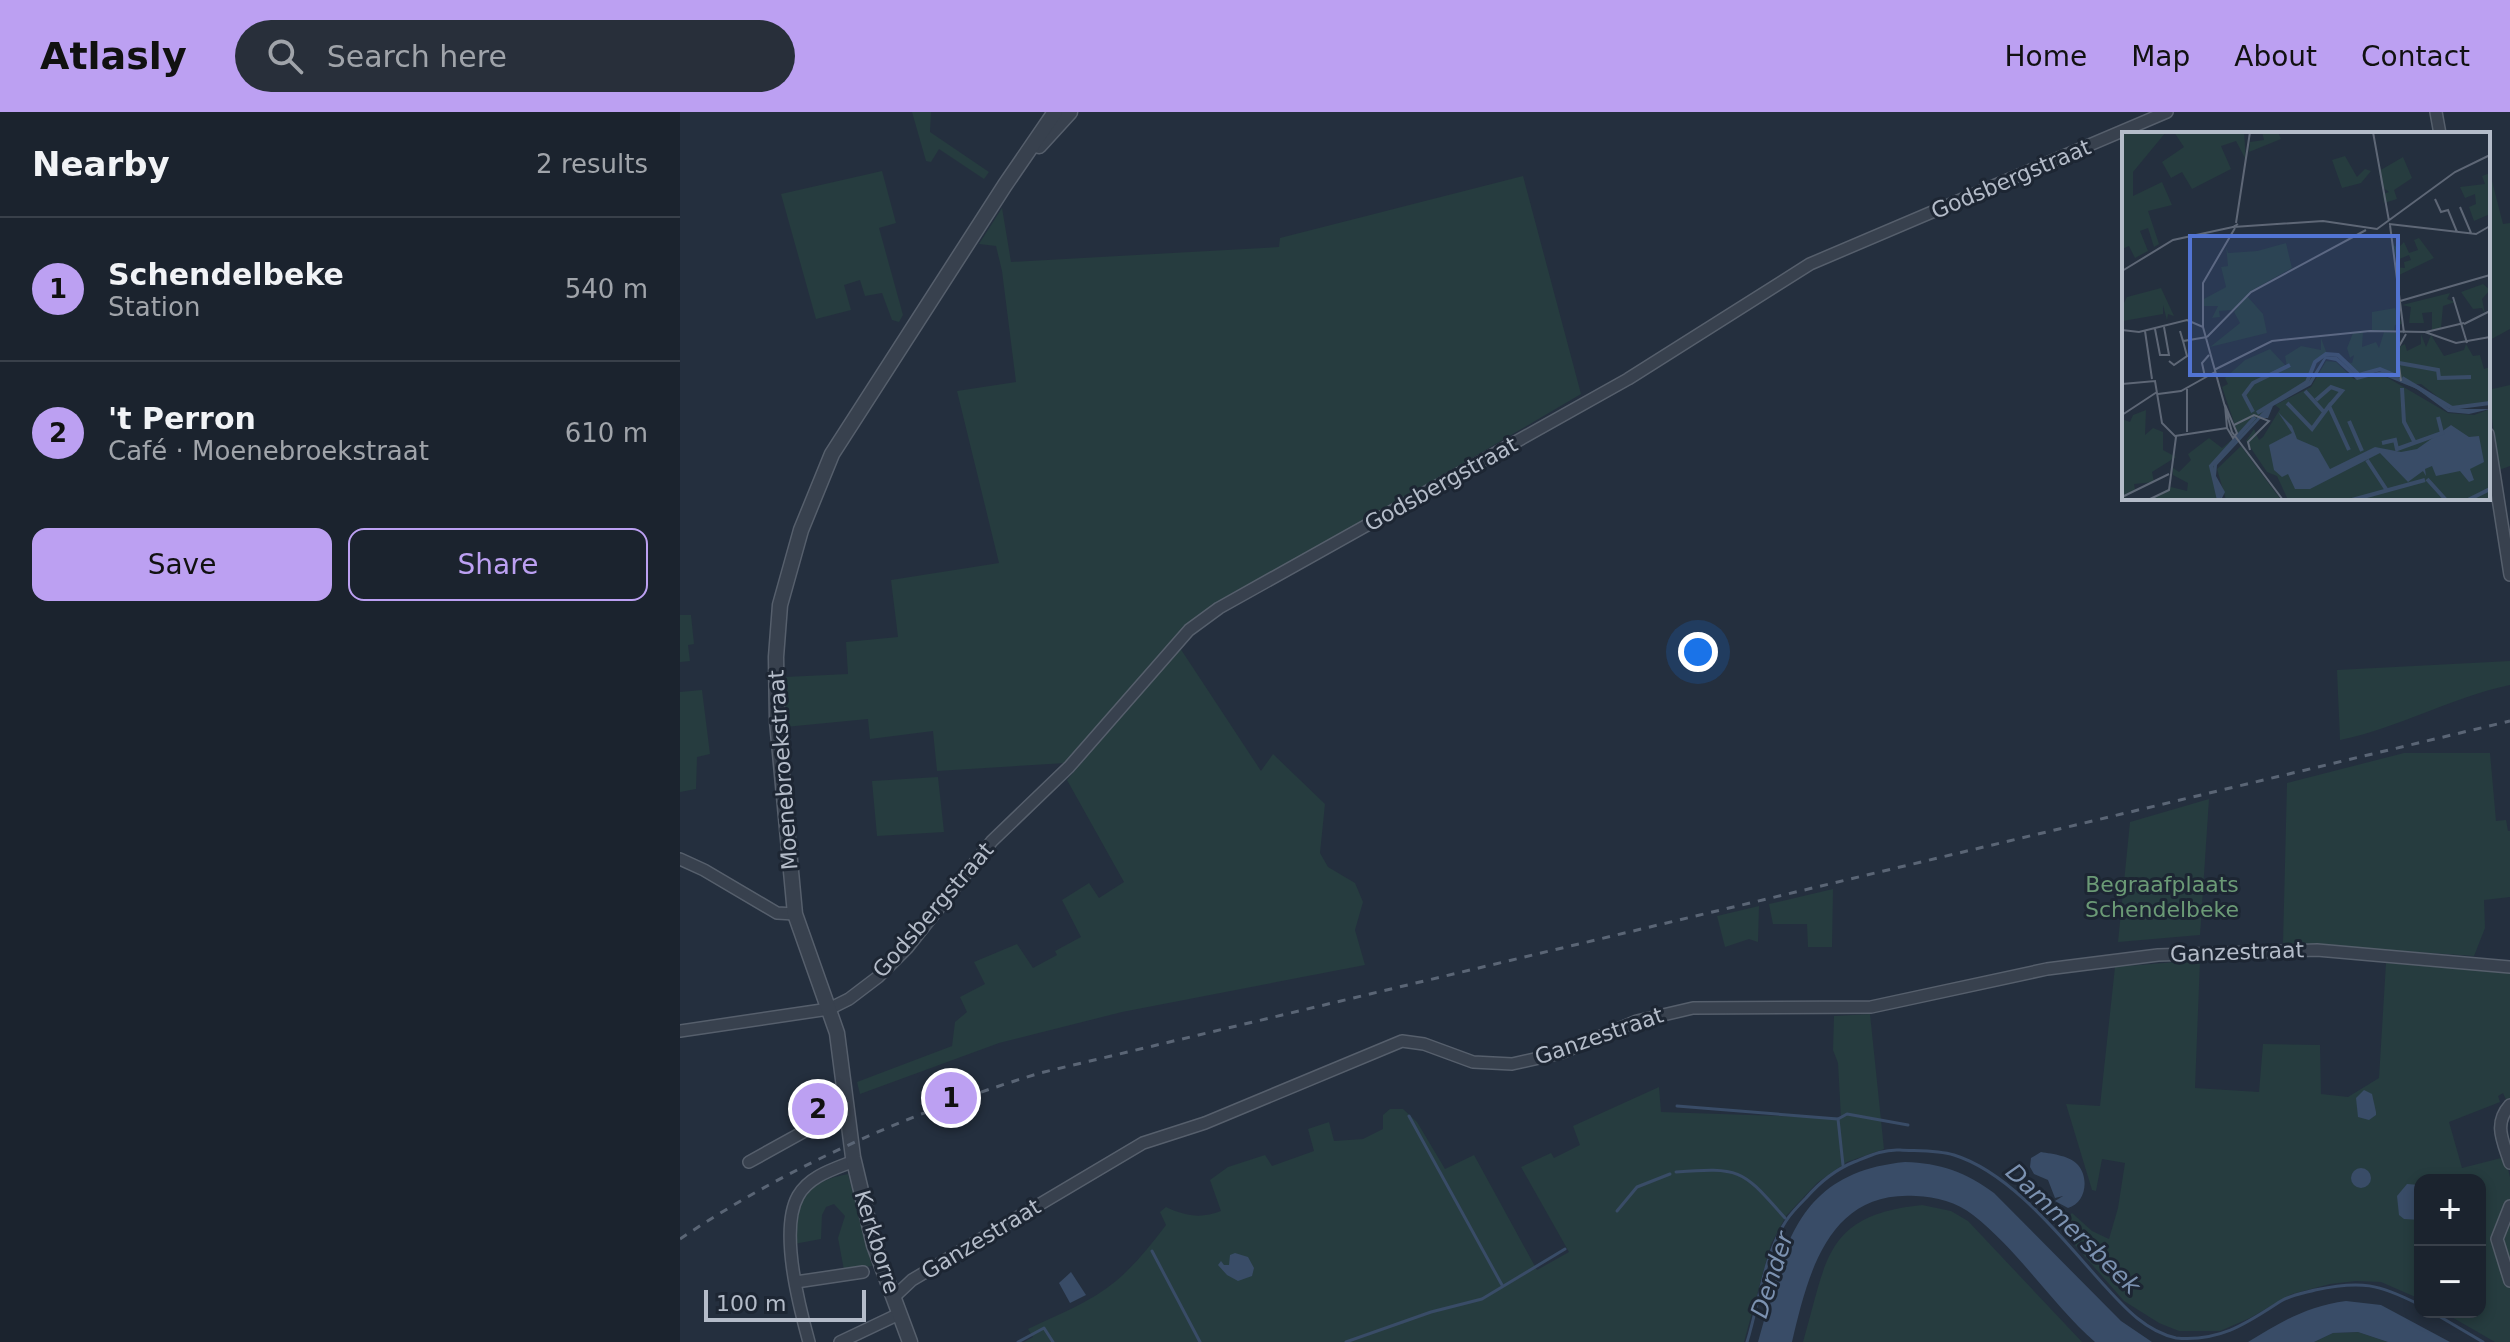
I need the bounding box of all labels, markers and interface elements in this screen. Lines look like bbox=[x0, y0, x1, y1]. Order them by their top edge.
search box bbox=[235, 20, 795, 92]
text: Atlasly bbox=[40, 34, 187, 78]
icon: search bbox=[263, 34, 307, 78]
text: Search here bbox=[327, 39, 507, 74]
text: Home bbox=[2004, 40, 2087, 73]
text: Map bbox=[2131, 40, 2190, 73]
text: About bbox=[2234, 40, 2317, 73]
text: Contact bbox=[2361, 40, 2470, 73]
inset map bbox=[2122, 132, 2490, 500]
street label: Godsbergstraat bbox=[1928, 134, 2095, 224]
text: Nearby bbox=[32, 144, 170, 184]
text: 2 results bbox=[536, 149, 648, 179]
text: Schendelbeke bbox=[108, 257, 344, 292]
text: 1 bbox=[49, 274, 67, 304]
text: 540 m bbox=[565, 274, 648, 304]
text: Station bbox=[108, 292, 200, 322]
text: 't Perron bbox=[108, 401, 256, 436]
text: 2 bbox=[49, 418, 67, 448]
text: 610 m bbox=[565, 418, 648, 448]
street label: Godsbergstraat bbox=[1360, 431, 1522, 536]
text: Café · Moenebroekstraat bbox=[108, 436, 429, 466]
button: Save bbox=[32, 528, 332, 601]
button: Share bbox=[348, 528, 648, 601]
your location bbox=[1678, 632, 1718, 672]
street label: Moenebroekstraat bbox=[764, 669, 802, 871]
street label: Godsbergstraat bbox=[868, 837, 999, 983]
park label: Begraafplaats Schendelbeke bbox=[2085, 872, 2239, 922]
street label: Ganzestraat bbox=[2169, 937, 2305, 967]
street label: Ganzestraat bbox=[1531, 1002, 1667, 1070]
pin: 1 bbox=[925, 1068, 977, 1128]
pin: 2 bbox=[792, 1079, 844, 1139]
water label: Dammersbeek bbox=[2000, 1158, 2147, 1301]
map controls bbox=[2414, 1174, 2486, 1318]
button: + bbox=[2414, 1174, 2486, 1246]
street label: Kerkborre bbox=[849, 1187, 905, 1297]
street label: Ganzestraat bbox=[917, 1194, 1045, 1284]
water label: Dender bbox=[1745, 1227, 1800, 1321]
button: − bbox=[2414, 1246, 2486, 1318]
scale bar bbox=[704, 1286, 866, 1322]
text: 100 m bbox=[716, 1291, 786, 1316]

